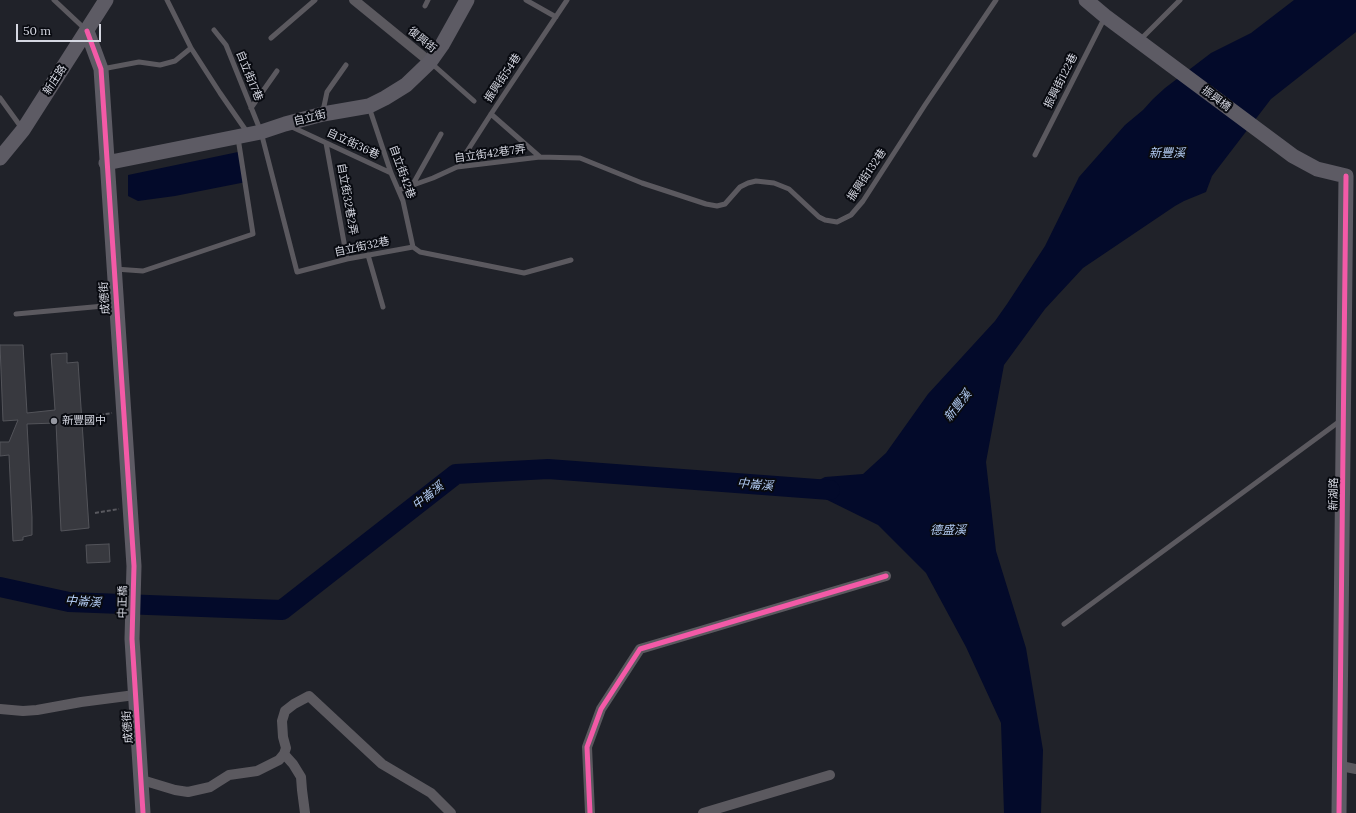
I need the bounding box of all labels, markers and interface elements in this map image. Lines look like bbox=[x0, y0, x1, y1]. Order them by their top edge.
scale bar bbox=[18, 16, 103, 42]
text: 50 m bbox=[23, 23, 51, 38]
street label: 復興街 bbox=[405, 24, 439, 56]
street label: 自立街17巷 bbox=[233, 49, 265, 103]
street label: 振興街54巷 bbox=[482, 51, 524, 105]
street label: 振興街122巷 bbox=[1042, 51, 1080, 111]
street label: 新庄路 bbox=[40, 63, 70, 97]
street label: 振興橋 bbox=[1199, 84, 1233, 114]
street label: 自立街 bbox=[292, 108, 328, 128]
street label: 自立街36巷 bbox=[325, 126, 381, 162]
street label: 自立街42巷7弄 bbox=[453, 142, 527, 166]
street label: 自立街42巷 bbox=[386, 143, 418, 201]
street label: 振興街132巷 bbox=[845, 146, 889, 204]
water label: 新豐溪 bbox=[1149, 147, 1185, 161]
street label: 自立街32巷2弄 bbox=[334, 162, 360, 236]
street label: 自立街32巷 bbox=[333, 235, 391, 259]
street label: 成德街 bbox=[97, 281, 113, 315]
water label: 新豐溪 bbox=[941, 387, 975, 425]
place label: 新豐國中 bbox=[62, 414, 106, 428]
marker: 新豐國中 bbox=[49, 416, 59, 426]
water label: 中崙溪 bbox=[736, 476, 774, 494]
street label: 新湖路 bbox=[1327, 477, 1341, 511]
water label: 中崙溪 bbox=[409, 479, 447, 513]
water label: 德盛溪 bbox=[930, 524, 966, 538]
street label: 中正橋 bbox=[116, 585, 130, 619]
water label: 中崙溪 bbox=[65, 594, 101, 610]
street label: 成德街 bbox=[120, 710, 136, 744]

